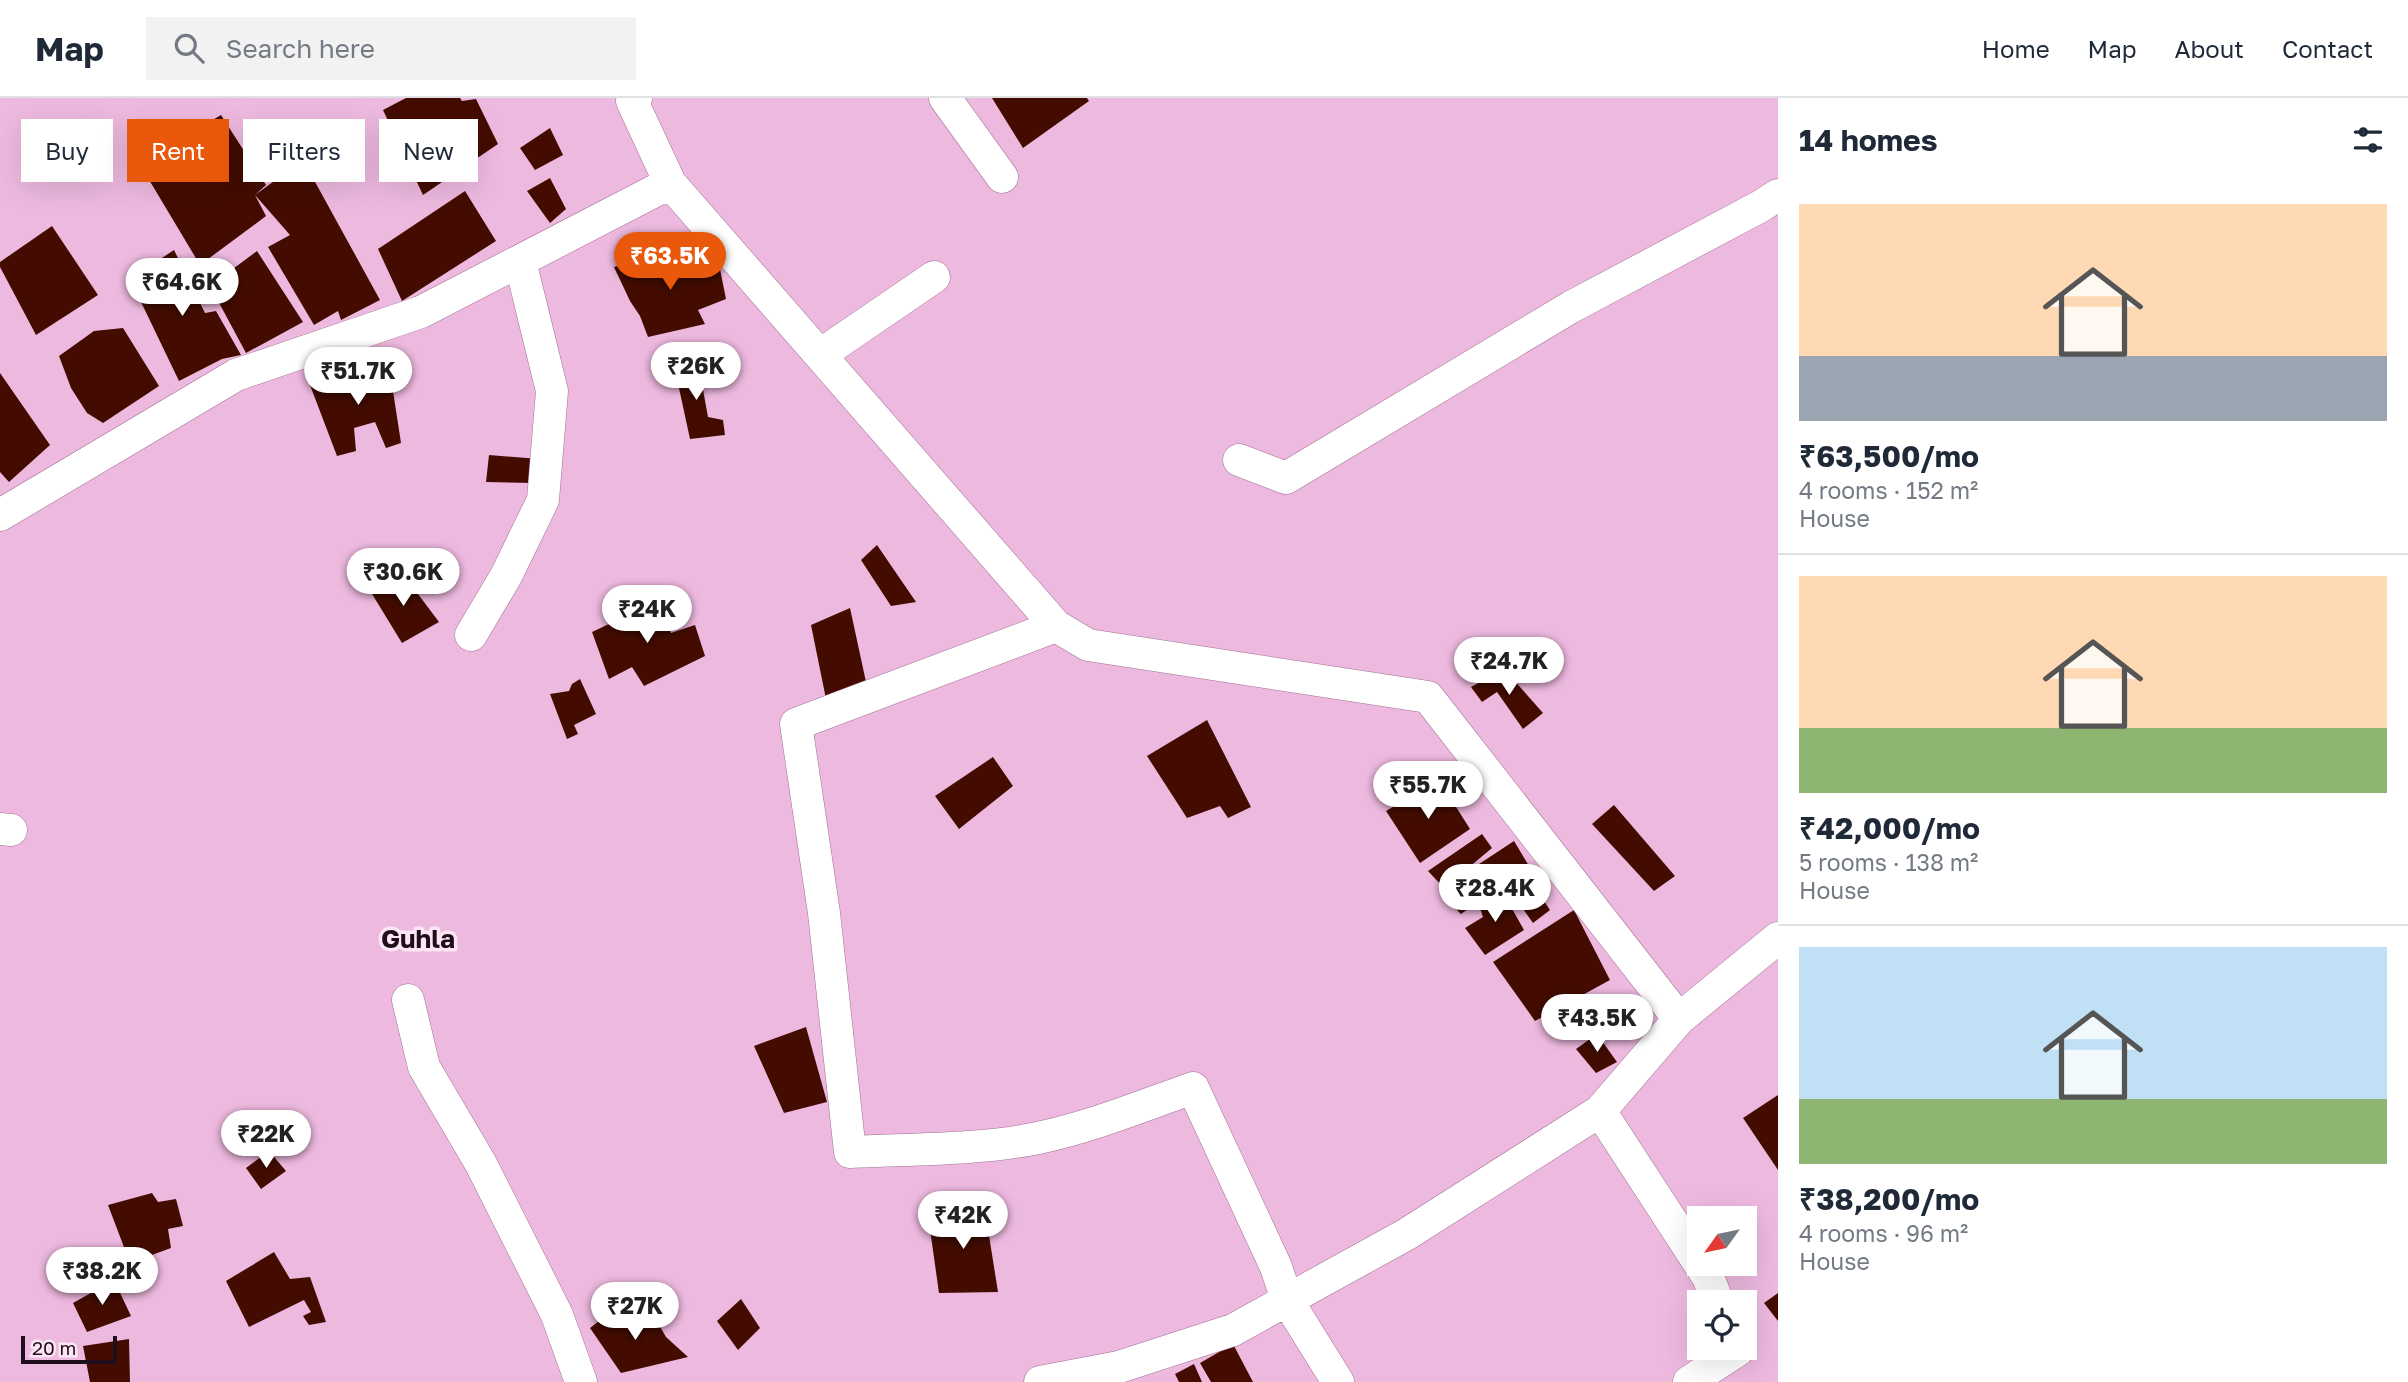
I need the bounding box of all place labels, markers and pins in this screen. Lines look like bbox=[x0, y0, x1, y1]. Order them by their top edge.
pin: ₹63.5K bbox=[613, 232, 727, 292]
pin: ₹64.6K bbox=[125, 258, 239, 318]
pin: ₹26K bbox=[655, 342, 737, 402]
pin: ₹51.7K bbox=[301, 348, 415, 407]
pin: ₹30.6K bbox=[346, 548, 460, 608]
pin: ₹24K bbox=[606, 586, 688, 645]
pin: ₹24.7K bbox=[1452, 638, 1566, 697]
pin: ₹55.7K bbox=[1371, 762, 1485, 821]
pin: ₹28.4K bbox=[1438, 864, 1552, 924]
pin: ₹43.5K bbox=[1540, 995, 1654, 1054]
pin: ₹22K bbox=[225, 1110, 307, 1170]
pin: ₹42K bbox=[922, 1192, 1004, 1251]
pin: ₹38.2K bbox=[45, 1248, 159, 1307]
pin: ₹27K bbox=[594, 1282, 676, 1342]

